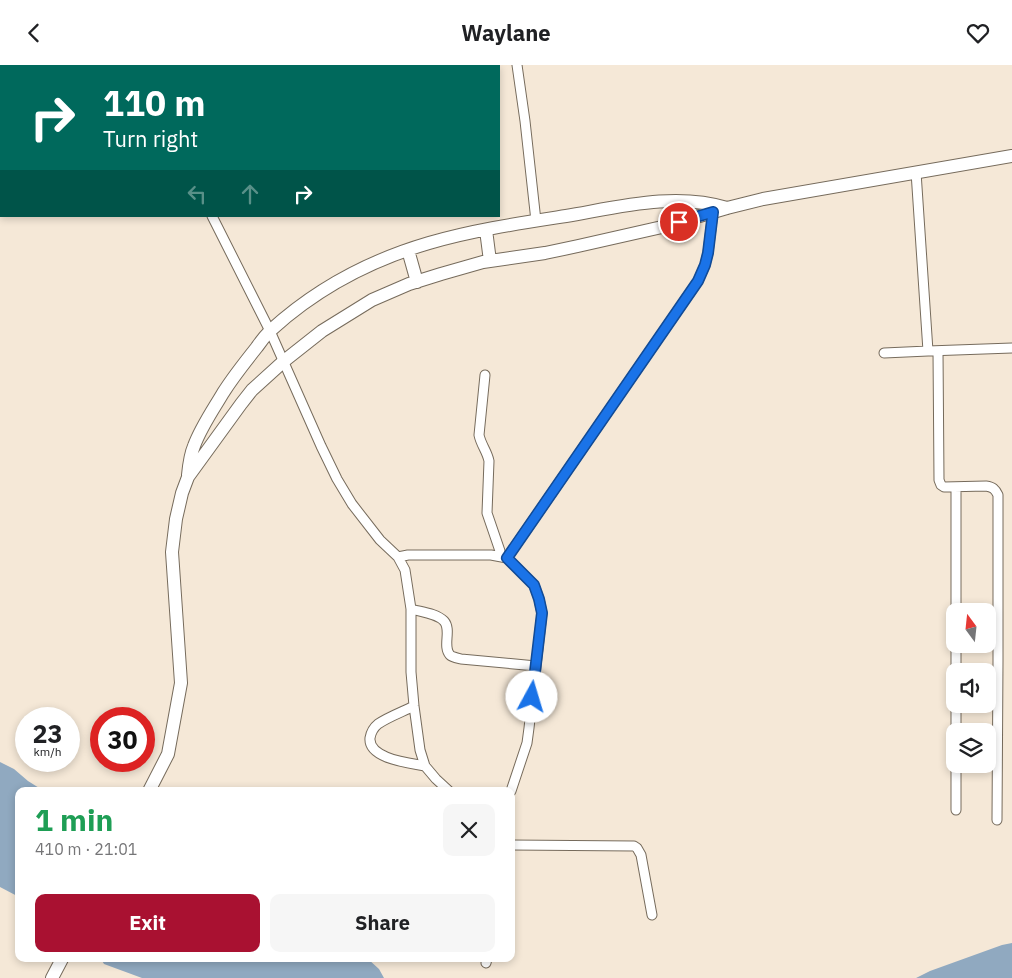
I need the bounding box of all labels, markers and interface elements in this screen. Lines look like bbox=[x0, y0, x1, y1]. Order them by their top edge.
text: Waylane bbox=[461, 18, 551, 47]
icon: back bbox=[20, 19, 48, 47]
icon: heart bbox=[964, 19, 992, 47]
text: 110 m bbox=[103, 80, 206, 126]
icon: right bbox=[20, 85, 85, 150]
text: Turn right bbox=[103, 124, 198, 153]
icon: left bbox=[183, 180, 211, 208]
icon: ahead bbox=[236, 180, 264, 208]
icon: right bbox=[289, 180, 317, 208]
pin bbox=[658, 201, 700, 243]
icon: arrive bbox=[665, 208, 693, 236]
north arrow bbox=[946, 603, 996, 653]
map controls bbox=[946, 603, 996, 773]
button: sound bbox=[946, 663, 996, 713]
position arrow bbox=[505, 670, 557, 722]
speed limit sign: 30 bbox=[90, 707, 155, 772]
text: 23 bbox=[32, 717, 63, 750]
button: layers bbox=[946, 723, 996, 773]
text: km/h bbox=[33, 744, 62, 759]
text: 1 min bbox=[35, 800, 113, 839]
button: close bbox=[443, 804, 495, 856]
text: 410 m · 21:01 bbox=[35, 839, 137, 859]
button: Exit bbox=[35, 894, 260, 952]
button: Share bbox=[270, 894, 495, 952]

